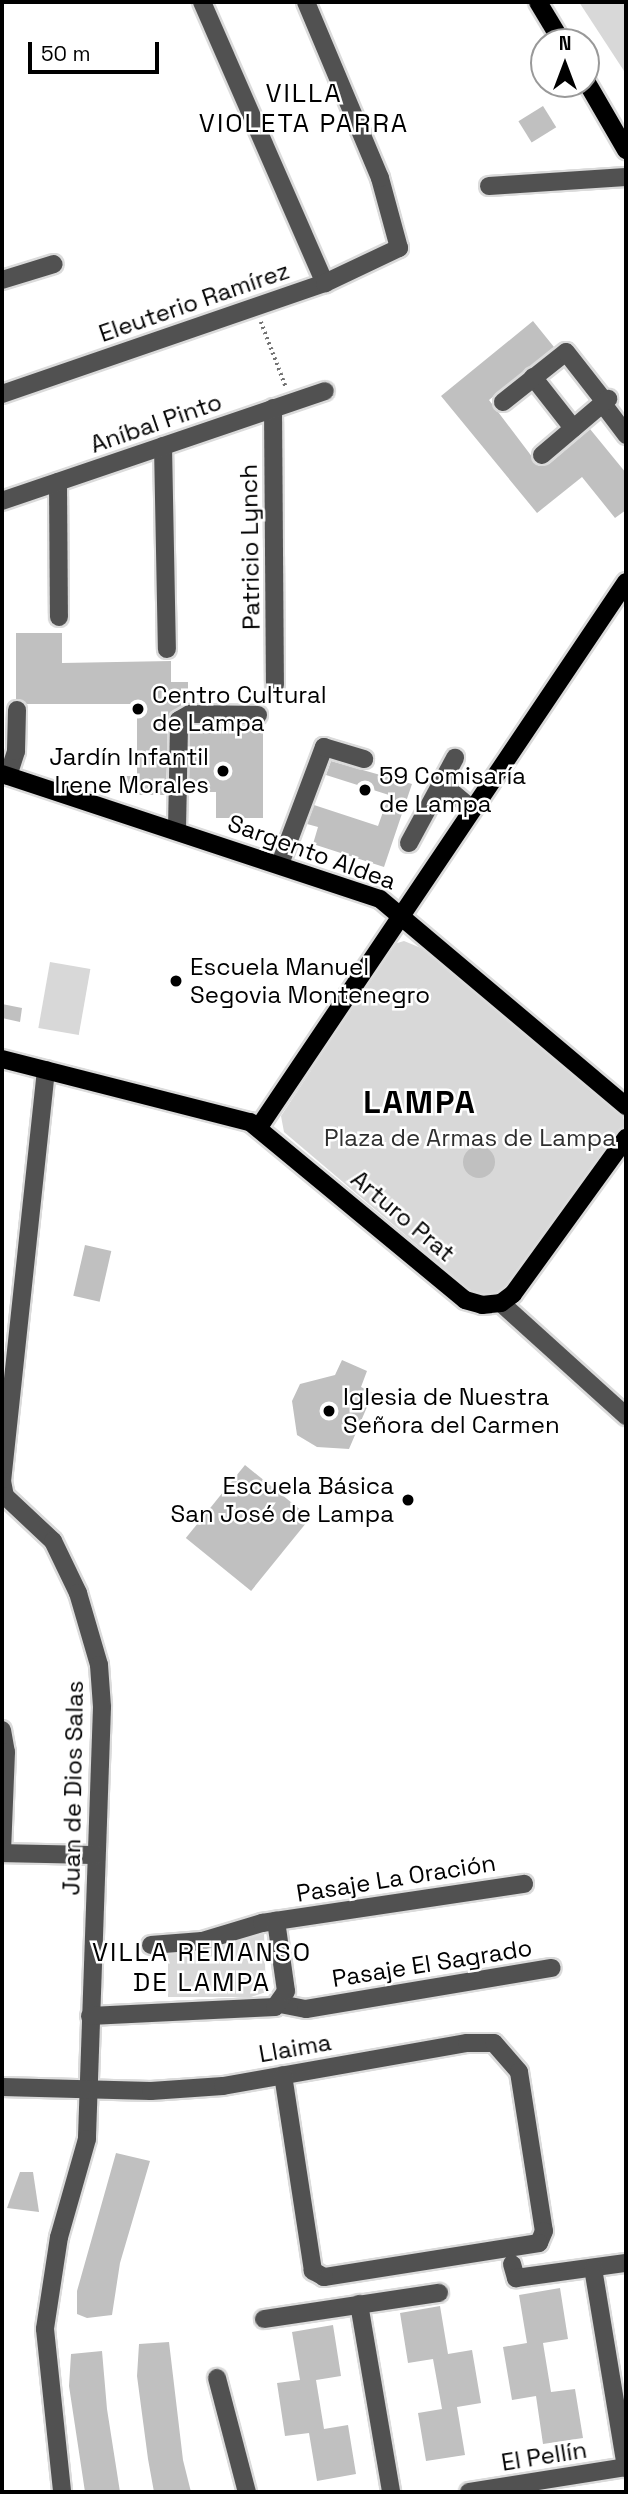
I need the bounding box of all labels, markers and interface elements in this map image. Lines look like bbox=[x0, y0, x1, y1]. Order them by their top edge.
scale bar bbox=[32, 28, 163, 72]
north arrow bbox=[530, 28, 600, 98]
text: N bbox=[559, 31, 571, 56]
text: 50 m bbox=[41, 40, 91, 67]
district label: VILLA VIOLETA PARRA bbox=[200, 78, 408, 140]
street label: Eleuterio Ramírez bbox=[95, 256, 293, 348]
street label: Aníbal Pinto bbox=[86, 387, 226, 459]
street label: Patricio Lynch bbox=[234, 464, 266, 630]
place label: Centro Cultural de Lampa bbox=[152, 681, 327, 737]
marker: Centro Cultural de Lampa bbox=[130, 701, 146, 717]
place label: Jardín Infantil Irene Morales bbox=[49, 743, 209, 799]
place label: 59 Comisaría de Lampa bbox=[379, 762, 526, 818]
marker: Jardín Infantil Irene Morales bbox=[215, 763, 231, 779]
marker: 59 Comisaría de Lampa bbox=[357, 782, 373, 798]
street label: Sargento Aldea bbox=[224, 808, 400, 896]
place label: Escuela Manuel Segovia Montenegro bbox=[190, 953, 430, 1009]
marker: Escuela Manuel Segovia Montenegro bbox=[168, 973, 184, 989]
district label: LAMPA bbox=[364, 1083, 476, 1121]
park label: Plaza de Armas de Lampa bbox=[324, 1124, 616, 1152]
street label: Arturo Prat bbox=[345, 1164, 461, 1268]
place label: Iglesia de Nuestra Señora del Carmen bbox=[343, 1383, 560, 1439]
marker: Iglesia de Nuestra Señora del Carmen bbox=[321, 1403, 337, 1419]
place label: Escuela Básica San José de Lampa bbox=[171, 1472, 394, 1528]
marker: Escuela Básica San José de Lampa bbox=[400, 1492, 416, 1508]
street label: Juan de Dios Salas bbox=[57, 1680, 89, 1896]
street label: Pasaje La Oración bbox=[294, 1848, 498, 1908]
street label: Pasaje El Sagrado bbox=[330, 1933, 534, 1993]
district label: VILLA REMANSO DE LAMPA bbox=[93, 1937, 311, 1998]
street label: Llaima bbox=[257, 2027, 333, 2069]
street label: El Pellín bbox=[499, 2435, 589, 2477]

